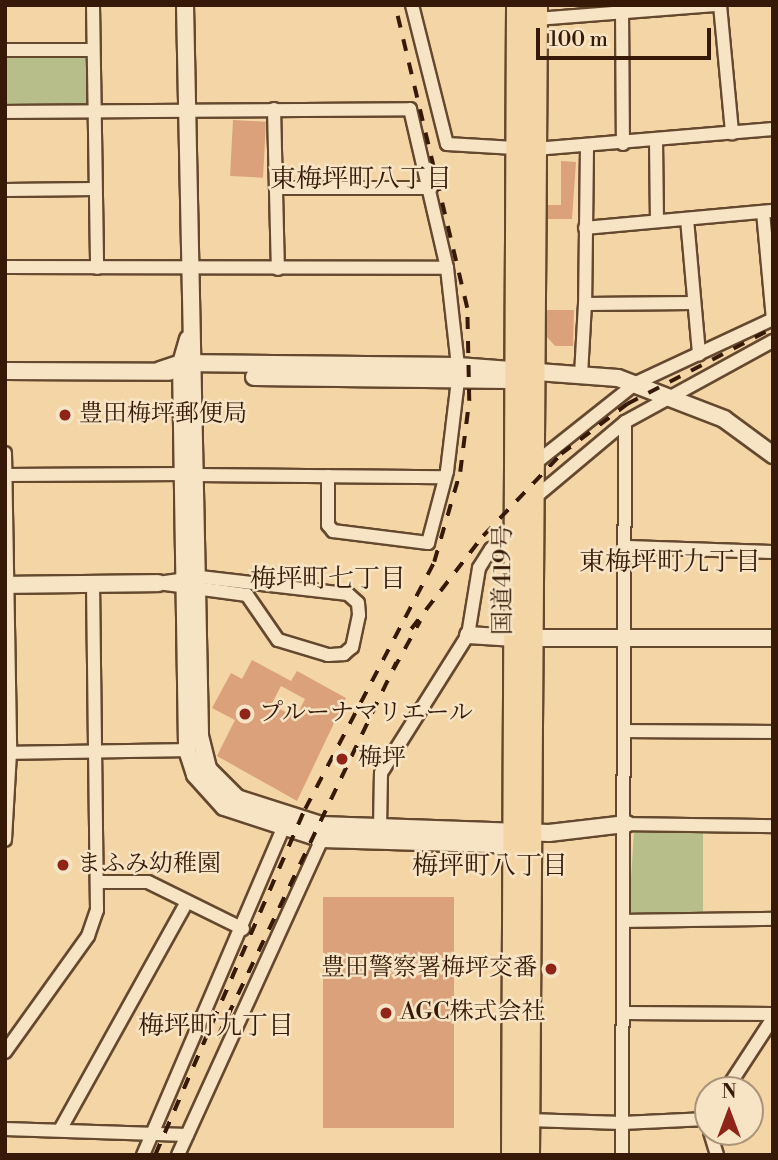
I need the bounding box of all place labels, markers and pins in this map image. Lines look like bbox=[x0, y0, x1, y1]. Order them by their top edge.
place label: 豊田梅坪郵便局 bbox=[79, 401, 247, 429]
marker: 豊田梅坪郵便局 bbox=[57, 407, 73, 423]
place label: プルーナマリエール bbox=[259, 700, 475, 728]
marker: プルーナマリエール bbox=[237, 706, 253, 722]
place label: 梅坪 bbox=[358, 745, 406, 773]
marker: 梅坪 bbox=[332, 749, 352, 769]
place label: まふみ幼稚園 bbox=[77, 851, 221, 879]
marker: まふみ幼稚園 bbox=[55, 857, 71, 873]
place label: 豊田警察署梅坪交番 bbox=[321, 955, 537, 983]
marker: 豊田警察署梅坪交番 bbox=[543, 961, 559, 977]
place label: AGC株式会社 bbox=[400, 999, 545, 1027]
marker: AGC株式会社 bbox=[378, 1005, 394, 1021]

